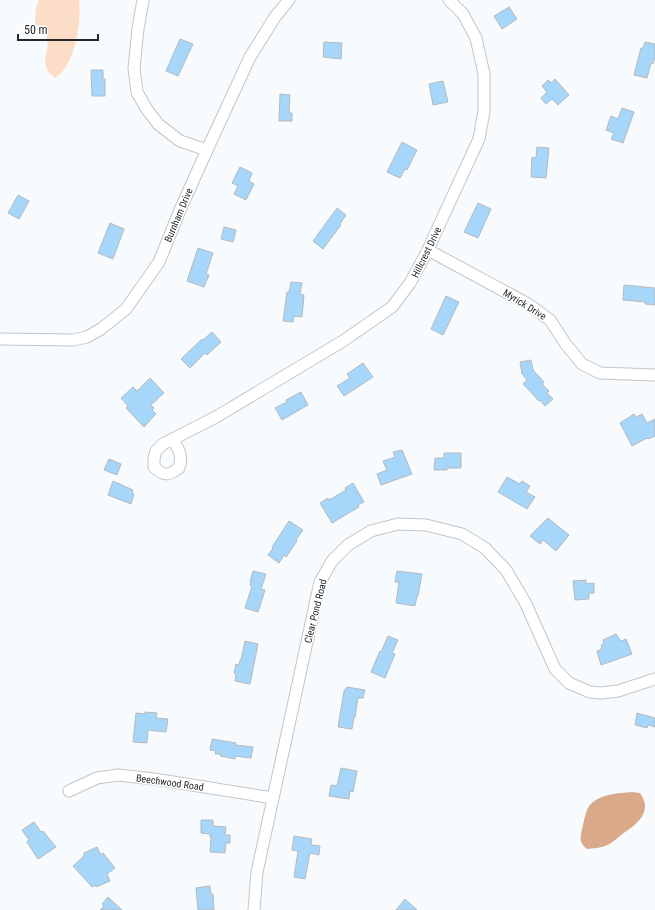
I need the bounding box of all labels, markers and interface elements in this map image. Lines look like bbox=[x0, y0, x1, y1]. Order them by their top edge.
scale bar bbox=[18, 16, 98, 42]
text: 50 m bbox=[24, 23, 48, 37]
street label: Burnham Drive bbox=[162, 186, 195, 244]
street label: Hillcrest Drive bbox=[409, 225, 444, 279]
street label: Myrick Drive bbox=[501, 287, 548, 322]
street label: Clear Pond Road bbox=[302, 578, 329, 644]
street label: Beechwood Road bbox=[135, 772, 204, 793]

